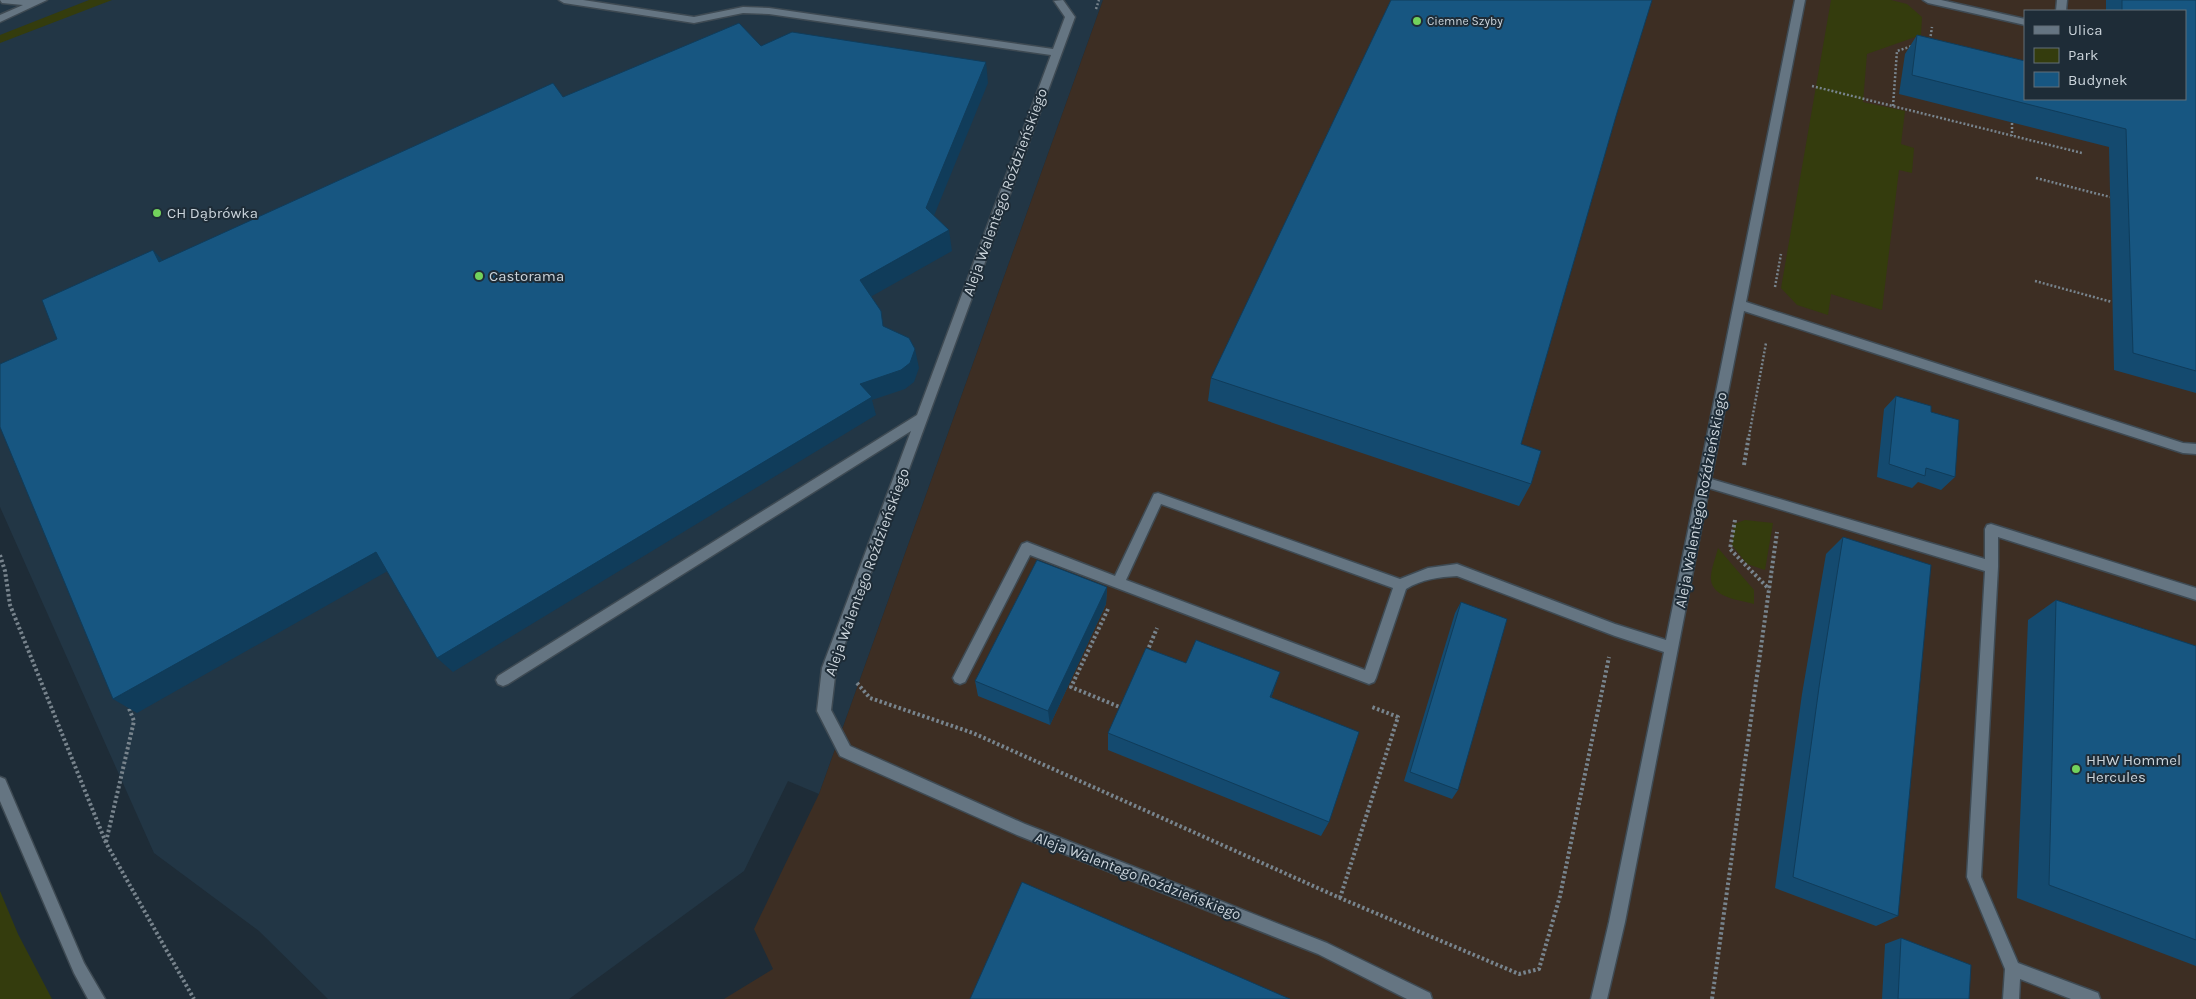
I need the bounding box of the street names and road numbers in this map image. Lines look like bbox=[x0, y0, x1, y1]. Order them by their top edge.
street label: Aleja Walentego Roździeńskiego bbox=[959, 86, 1051, 298]
street label: Aleja Walentego Roździeńskiego bbox=[1671, 390, 1731, 610]
street label: Aleja Walentego Roździeńskiego bbox=[821, 466, 913, 678]
street label: Aleja Walentego Roździeńskiego bbox=[1032, 828, 1244, 924]

